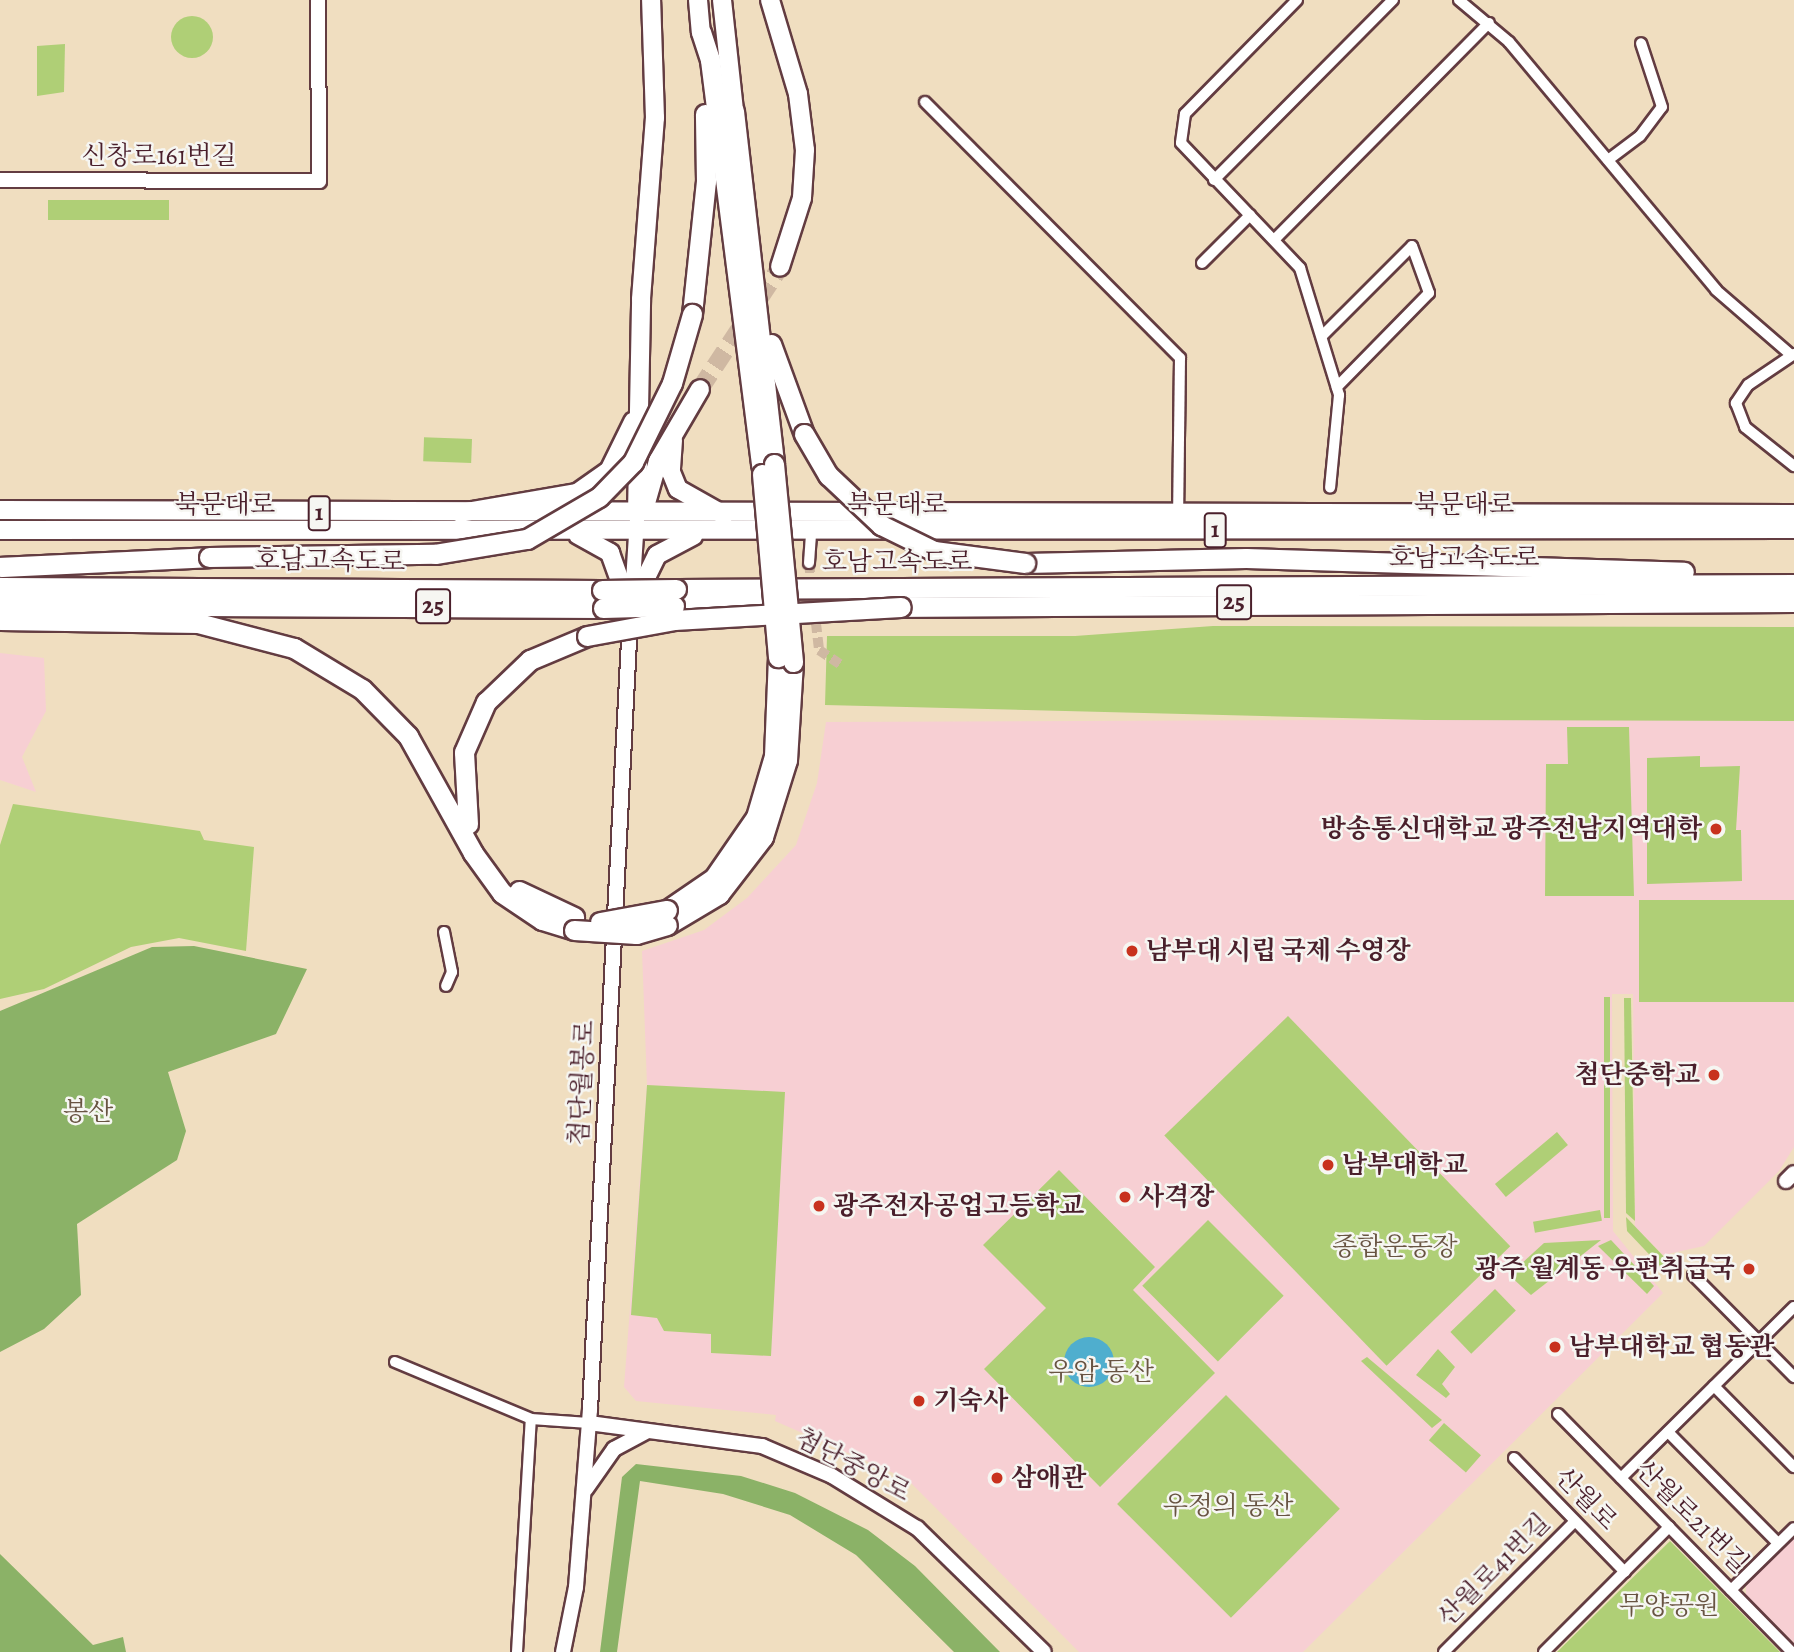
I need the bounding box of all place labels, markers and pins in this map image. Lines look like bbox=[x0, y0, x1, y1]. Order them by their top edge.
place label: 방송통신대학교 광주전남지역대학 bbox=[1321, 813, 1702, 845]
marker: 방송통신대학교 광주전남지역대학 bbox=[1708, 821, 1724, 837]
place label: 남부대 시립 국제 수영장 bbox=[1146, 935, 1411, 967]
marker: 남부대 시립 국제 수영장 bbox=[1124, 943, 1140, 959]
place label: 첨단중학교 bbox=[1574, 1059, 1700, 1091]
marker: 첨단중학교 bbox=[1706, 1067, 1722, 1083]
place label: 남부대학교 bbox=[1342, 1149, 1468, 1181]
marker: 남부대학교 bbox=[1320, 1157, 1336, 1173]
place label: 사격장 bbox=[1139, 1181, 1214, 1213]
marker: 사격장 bbox=[1117, 1189, 1133, 1205]
place label: 광주전자공업고등학교 bbox=[833, 1190, 1084, 1222]
marker: 광주전자공업고등학교 bbox=[811, 1198, 827, 1214]
place label: 광주 월계동 우편취급국 bbox=[1475, 1253, 1735, 1285]
marker: 광주 월계동 우편취급국 bbox=[1741, 1261, 1757, 1277]
place label: 남부대학교 협동관 bbox=[1569, 1331, 1774, 1363]
marker: 남부대학교 협동관 bbox=[1547, 1339, 1563, 1355]
place label: 기숙사 bbox=[933, 1385, 1008, 1417]
marker: 기숙사 bbox=[911, 1393, 927, 1409]
place label: 삼애관 bbox=[1011, 1462, 1086, 1494]
marker: 삼애관 bbox=[989, 1470, 1005, 1486]

